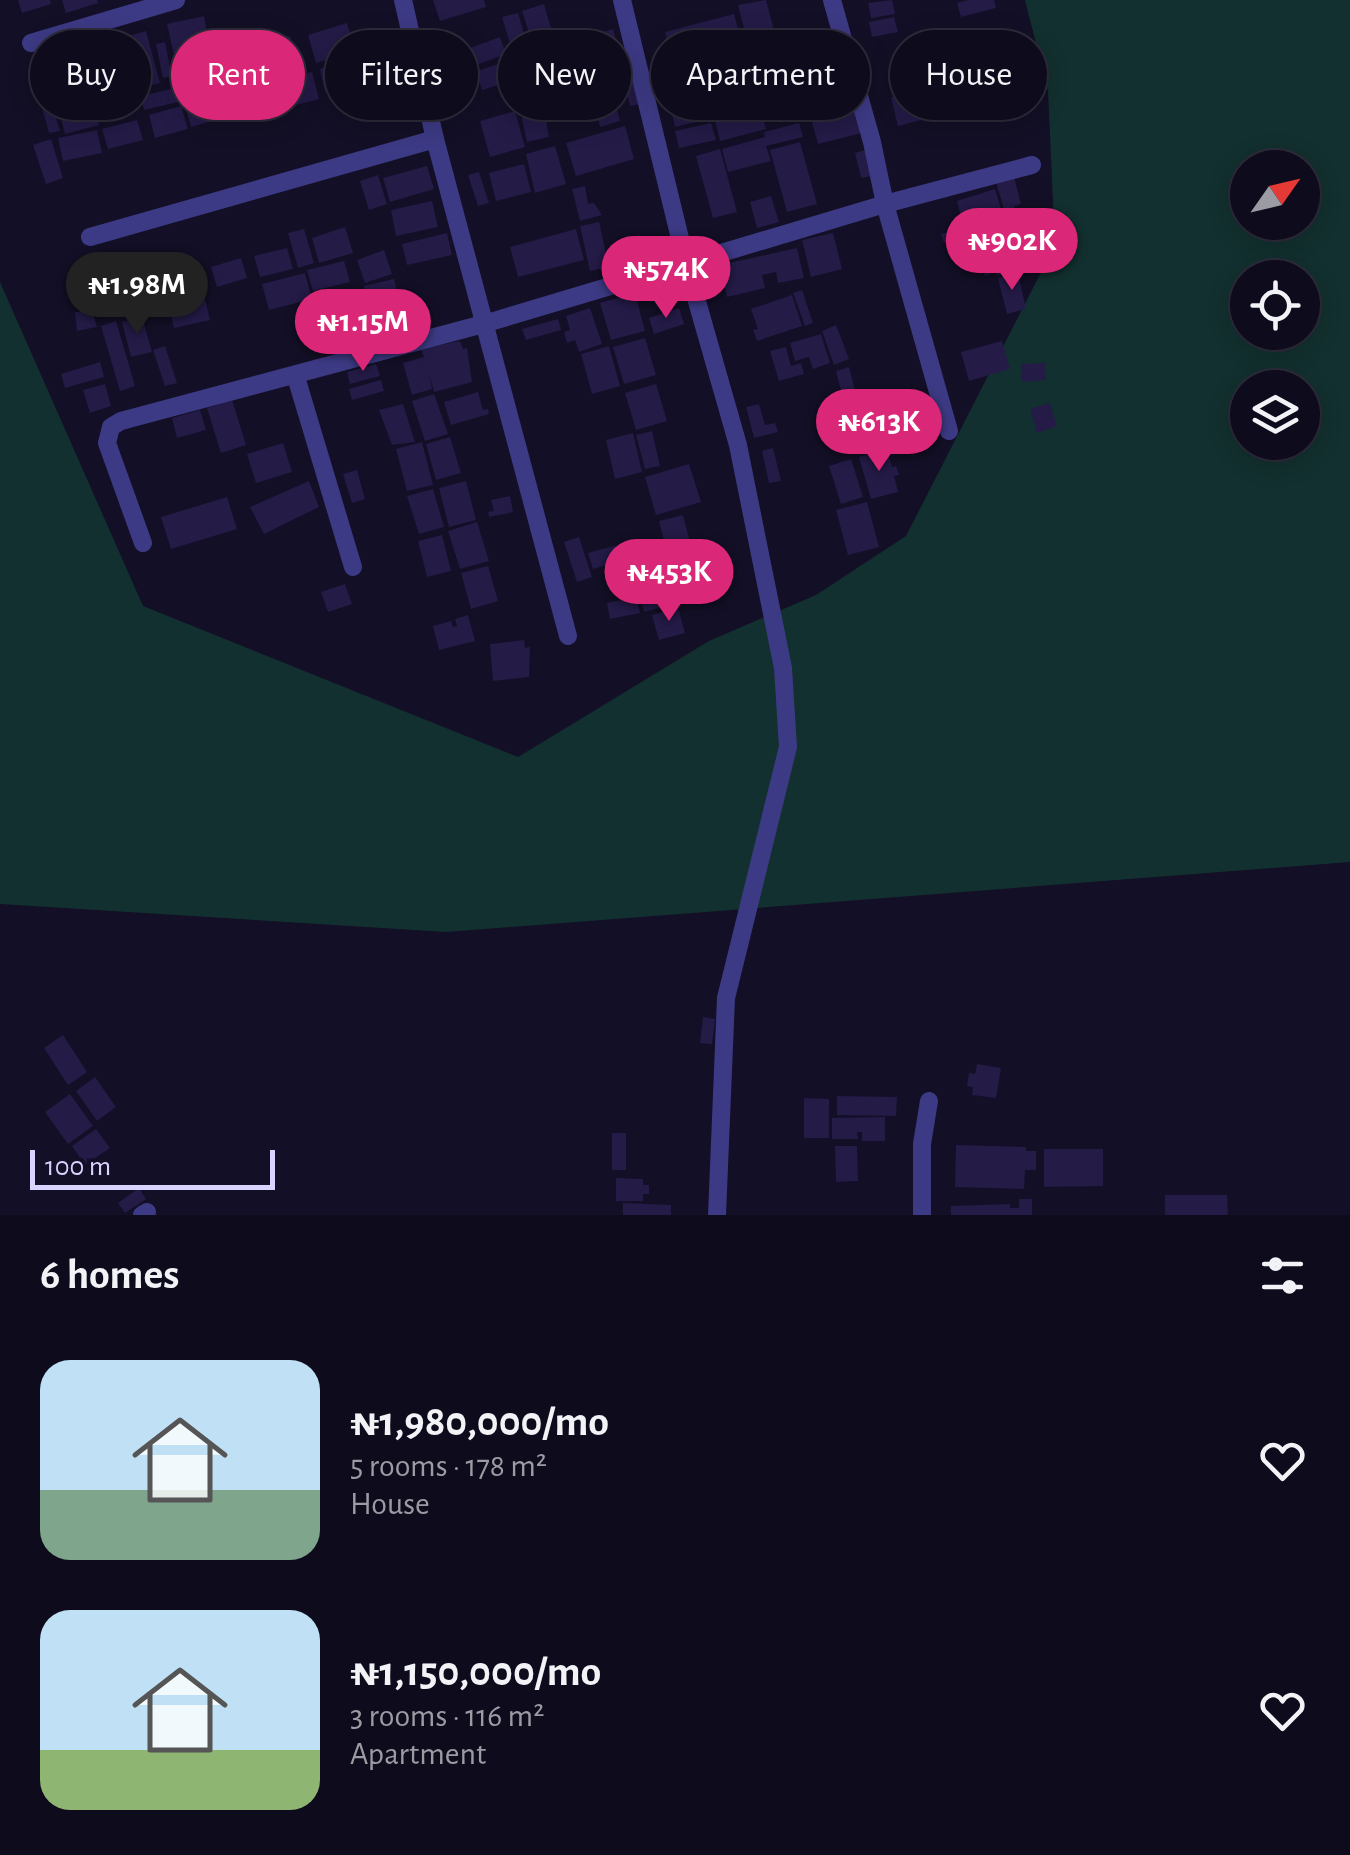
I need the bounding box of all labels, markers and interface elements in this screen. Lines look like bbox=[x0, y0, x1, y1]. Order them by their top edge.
chip: Buy bbox=[30, 30, 151, 120]
chip: Rent bbox=[171, 30, 305, 120]
chip: Filters bbox=[325, 30, 478, 120]
chip: New bbox=[498, 30, 631, 120]
chip: Apartment bbox=[651, 30, 870, 120]
chip: House bbox=[890, 30, 1047, 120]
north arrow bbox=[1230, 150, 1320, 240]
map controls bbox=[1230, 150, 1320, 460]
pin: ₦902K bbox=[942, 208, 1082, 293]
text: ₦902K bbox=[968, 224, 1056, 256]
pin: ₦574K bbox=[596, 236, 736, 321]
pin: ₦1.98M bbox=[56, 252, 218, 337]
text: ₦574K bbox=[624, 252, 709, 284]
button: locate bbox=[1230, 260, 1320, 350]
text: ₦1.98M bbox=[88, 268, 186, 300]
pin: ₦1.15M bbox=[282, 289, 444, 374]
text: ₦1.15M bbox=[317, 305, 409, 337]
button: layers bbox=[1230, 370, 1320, 460]
pin: ₦613K bbox=[809, 389, 949, 474]
text: ₦613K bbox=[838, 405, 920, 437]
pin: ₦453K bbox=[599, 539, 739, 624]
text: ₦453K bbox=[627, 555, 711, 587]
scale bar bbox=[30, 1145, 275, 1190]
text: 100 m bbox=[45, 1153, 111, 1181]
icon: filters bbox=[1255, 1248, 1310, 1303]
text: 6 homes bbox=[40, 1254, 179, 1296]
icon: home bbox=[120, 1400, 240, 1520]
text: ₦1,980,000/mo bbox=[350, 1401, 609, 1443]
icon: heart bbox=[1255, 1433, 1310, 1488]
text: 5 rooms · 178 m² bbox=[350, 1450, 547, 1482]
text: House bbox=[350, 1488, 430, 1520]
icon: home bbox=[120, 1650, 240, 1770]
text: ₦1,150,000/mo bbox=[350, 1651, 601, 1693]
icon: heart bbox=[1255, 1683, 1310, 1738]
text: 3 rooms · 116 m² bbox=[350, 1700, 544, 1732]
text: Apartment bbox=[350, 1738, 486, 1770]

